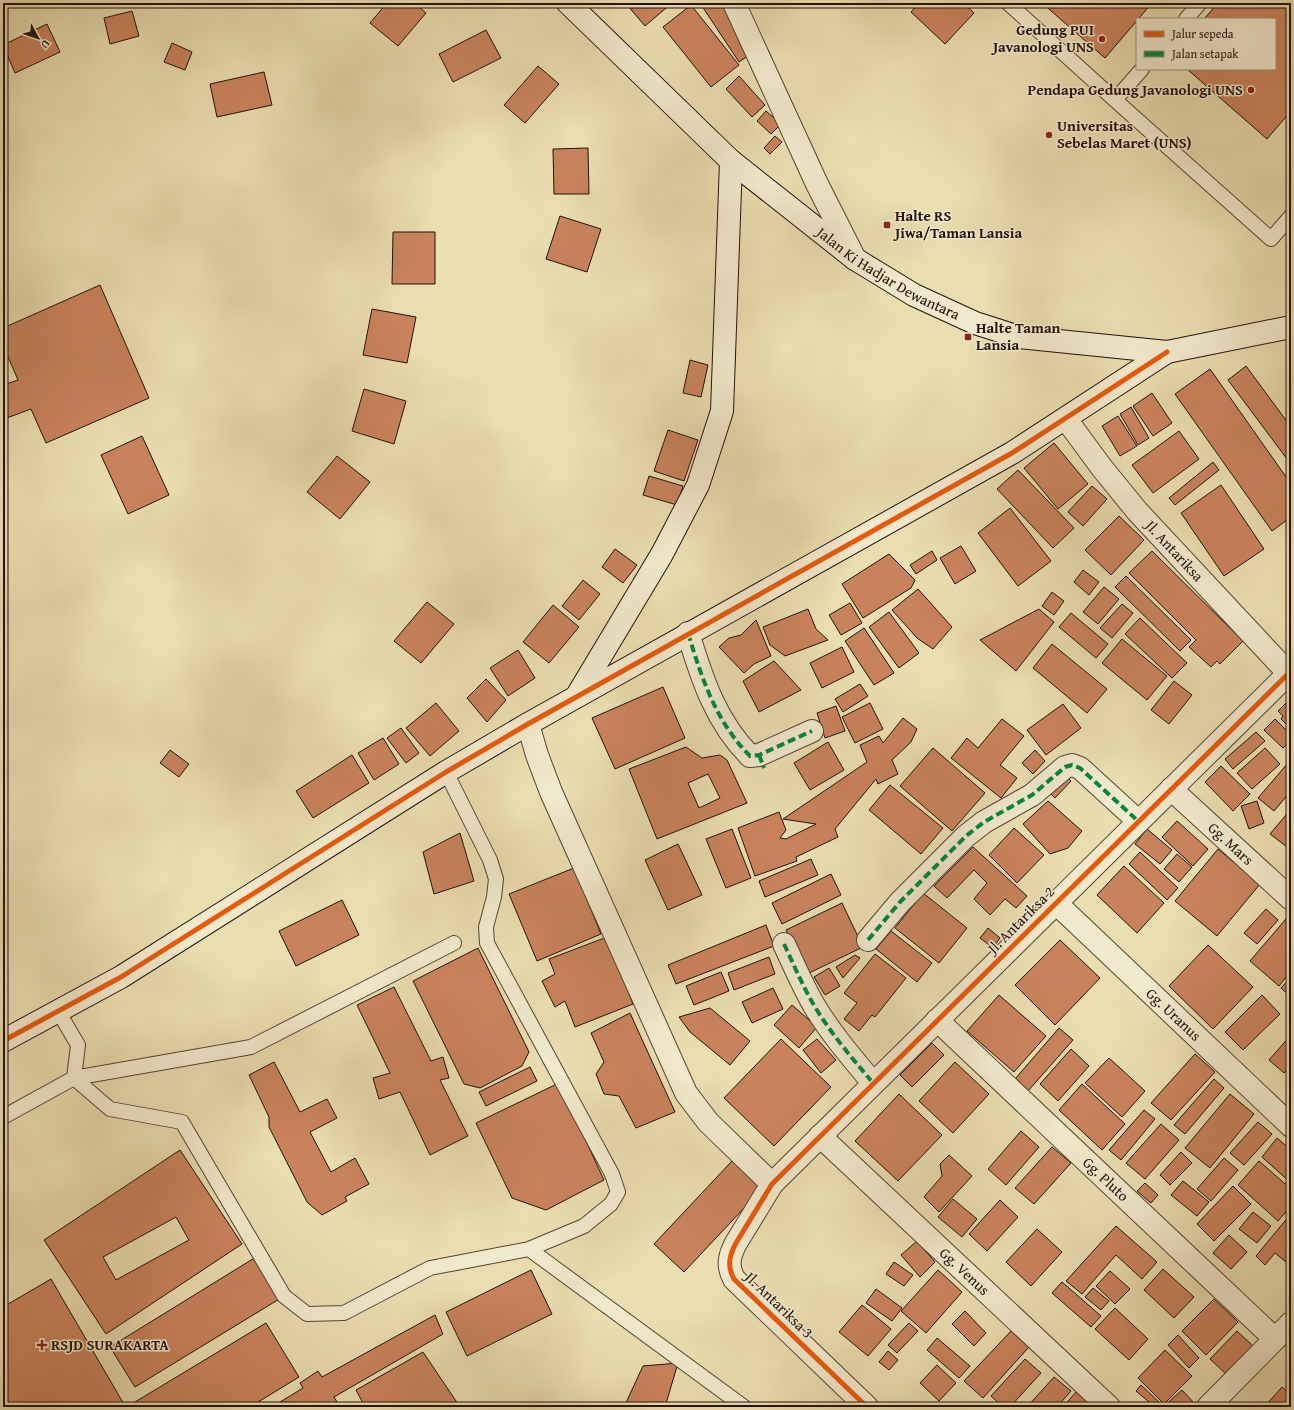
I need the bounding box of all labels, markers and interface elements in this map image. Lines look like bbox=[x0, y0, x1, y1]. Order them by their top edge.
north arrow bbox=[18, 18, 58, 58]
legend bbox=[1136, 18, 1276, 70]
place label: Gedung PUI Javanologi UNS bbox=[990, 19, 1094, 57]
text: Jalur sepeda bbox=[1170, 25, 1234, 42]
marker: Gedung PUI Javanologi UNS bbox=[1097, 34, 1107, 44]
text: U bbox=[37, 36, 54, 53]
text: Jalan setapak bbox=[1170, 45, 1239, 62]
place label: Pendapa Gedung Javanologi UNS bbox=[1027, 79, 1243, 100]
marker: Pendapa Gedung Javanologi UNS bbox=[1246, 85, 1256, 95]
place label: Universitas Sebelas Maret (UNS) bbox=[1057, 115, 1192, 153]
marker: Universitas Sebelas Maret (UNS) bbox=[1044, 130, 1054, 140]
place label: Halte RS Jiwa/Taman Lansia bbox=[892, 205, 1022, 243]
street label: Jalan Ki Hadjar Dewantara bbox=[811, 220, 963, 325]
marker: Halte RS Jiwa/Taman Lansia bbox=[882, 220, 892, 230]
place label: Halte Taman Lansia bbox=[976, 317, 1061, 355]
marker: Halte Taman Lansia bbox=[963, 332, 973, 342]
street label: Jl. Antariksa bbox=[1139, 514, 1209, 586]
street label: Gg. Mars bbox=[1204, 817, 1258, 870]
street label: Jl. Antariksa 2 bbox=[981, 881, 1059, 959]
street label: Gg. Uranus bbox=[1142, 983, 1206, 1045]
street label: Gg. Pluto bbox=[1078, 1152, 1134, 1206]
street label: Gg. Venus bbox=[935, 1242, 995, 1300]
street label: Jl. Antariksa 3 bbox=[739, 1265, 818, 1343]
place label: RSJD SURAKARTA bbox=[51, 1334, 169, 1355]
marker: RSJD SURAKARTA bbox=[36, 1339, 48, 1351]

